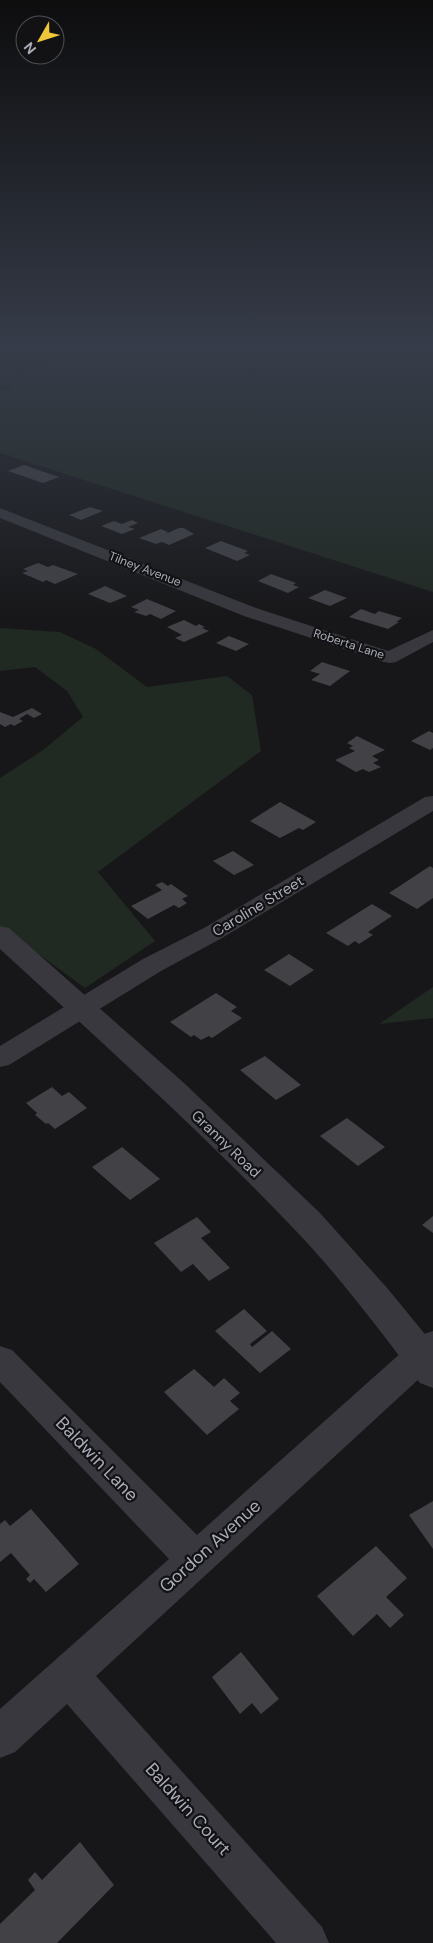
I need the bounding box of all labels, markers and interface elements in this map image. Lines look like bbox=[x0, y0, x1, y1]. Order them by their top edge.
north arrow bbox=[15, 15, 65, 65]
text: N bbox=[20, 39, 40, 58]
street label: Tilney Avenue bbox=[106, 548, 184, 590]
street label: Roberta Lane bbox=[312, 625, 387, 663]
street label: Caroline Street bbox=[208, 871, 308, 941]
street label: Granny Road bbox=[187, 1106, 265, 1182]
street label: Baldwin Lane bbox=[51, 1411, 143, 1507]
street label: Gordon Avenue bbox=[154, 1494, 266, 1598]
street label: Baldwin Court bbox=[140, 1758, 236, 1860]

